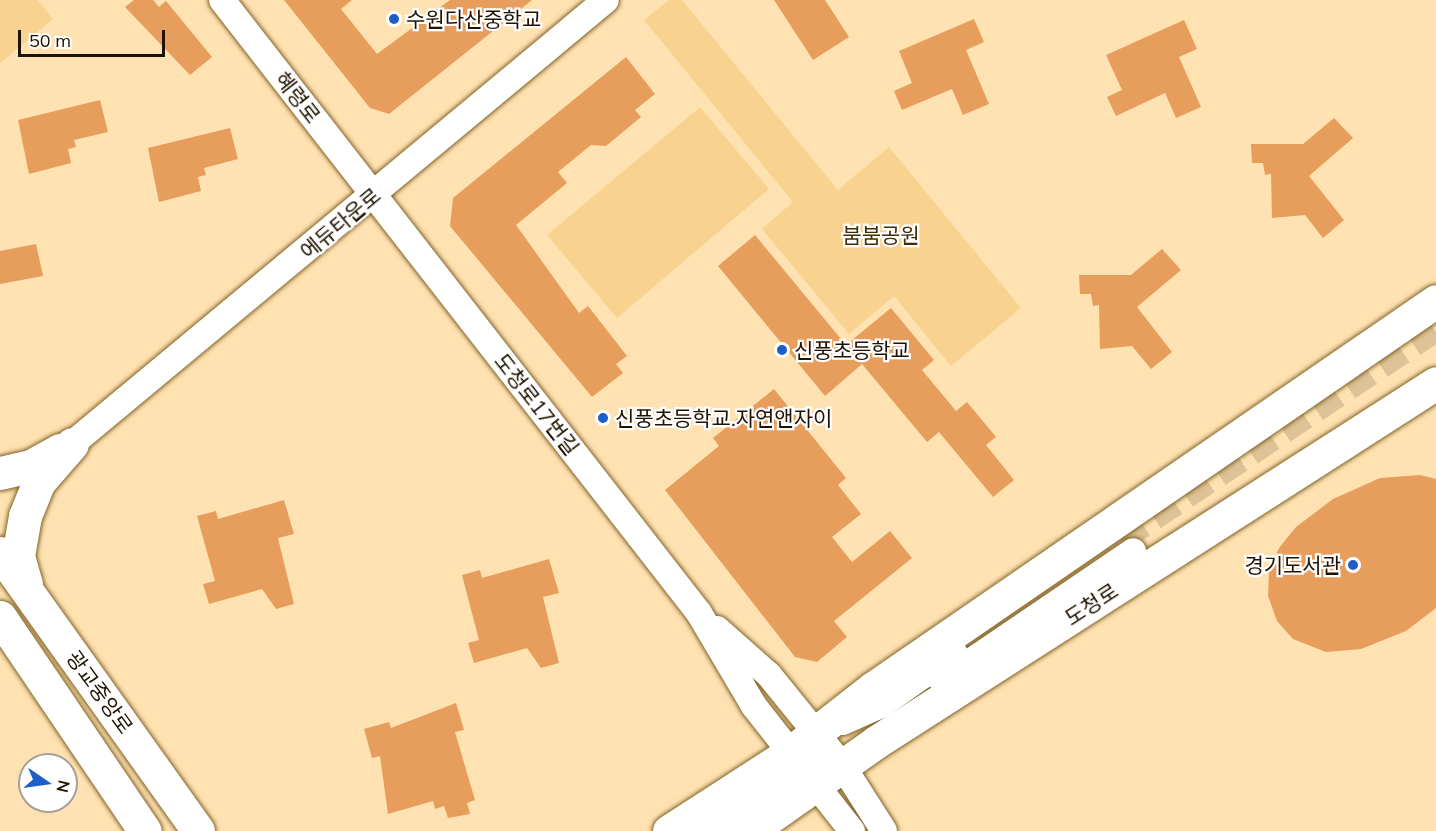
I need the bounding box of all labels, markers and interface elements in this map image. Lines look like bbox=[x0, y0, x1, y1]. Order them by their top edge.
place label: 수원다산중학교 bbox=[406, 6, 541, 32]
marker: 수원다산중학교 bbox=[387, 12, 401, 26]
scale bar bbox=[21, 18, 168, 56]
text: 50 m bbox=[29, 29, 71, 52]
street label: 혜령로 bbox=[270, 66, 326, 128]
street label: 에듀타운로 bbox=[295, 182, 385, 264]
park label: 붐붐공원 bbox=[842, 222, 920, 248]
place label: 신풍초등학교 bbox=[794, 337, 910, 363]
marker: 신풍초등학교 bbox=[775, 343, 789, 357]
street label: 도청로17번길 bbox=[490, 348, 584, 460]
place label: 신풍초등학교.자연앤자이 bbox=[615, 405, 832, 431]
marker: 신풍초등학교.자연앤자이 bbox=[596, 411, 610, 425]
place label: 경기도서관 bbox=[1244, 552, 1341, 578]
marker: 경기도서관 bbox=[1346, 558, 1360, 572]
street label: 도청로 bbox=[1060, 578, 1122, 630]
street label: 광교중앙로 bbox=[61, 646, 139, 738]
north arrow bbox=[18, 753, 78, 813]
text: N bbox=[52, 778, 75, 795]

